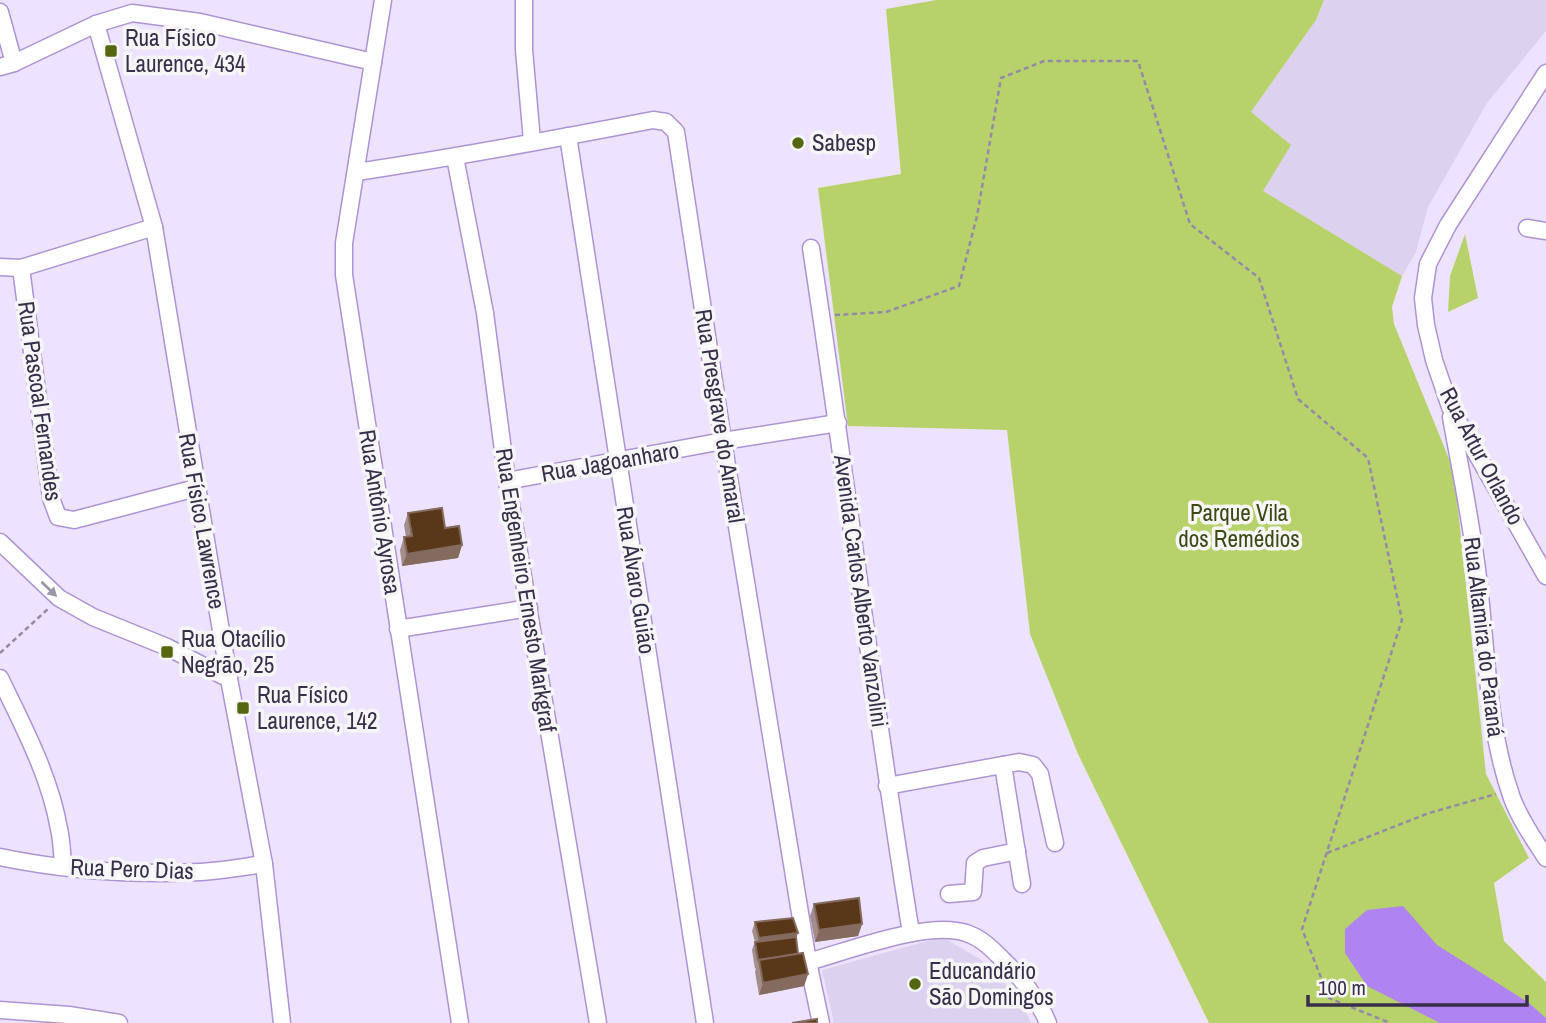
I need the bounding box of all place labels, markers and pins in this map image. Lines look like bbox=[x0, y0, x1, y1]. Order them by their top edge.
place label: Rua Físico Laurence, 434 bbox=[125, 22, 246, 79]
marker: Rua Físico Laurence, 434 bbox=[103, 43, 119, 59]
place label: Sabesp bbox=[812, 127, 876, 158]
marker: Sabesp bbox=[790, 135, 806, 151]
place label: Rua Otacílio Negrão, 25 bbox=[181, 623, 286, 680]
marker: Rua Otacílio Negrão, 25 bbox=[159, 644, 175, 660]
place label: Rua Físico Laurence, 142 bbox=[257, 679, 378, 736]
marker: Rua Físico Laurence, 142 bbox=[235, 700, 251, 716]
place label: Educandário São Domingos bbox=[929, 955, 1054, 1012]
marker: Educandário São Domingos bbox=[907, 976, 923, 992]

